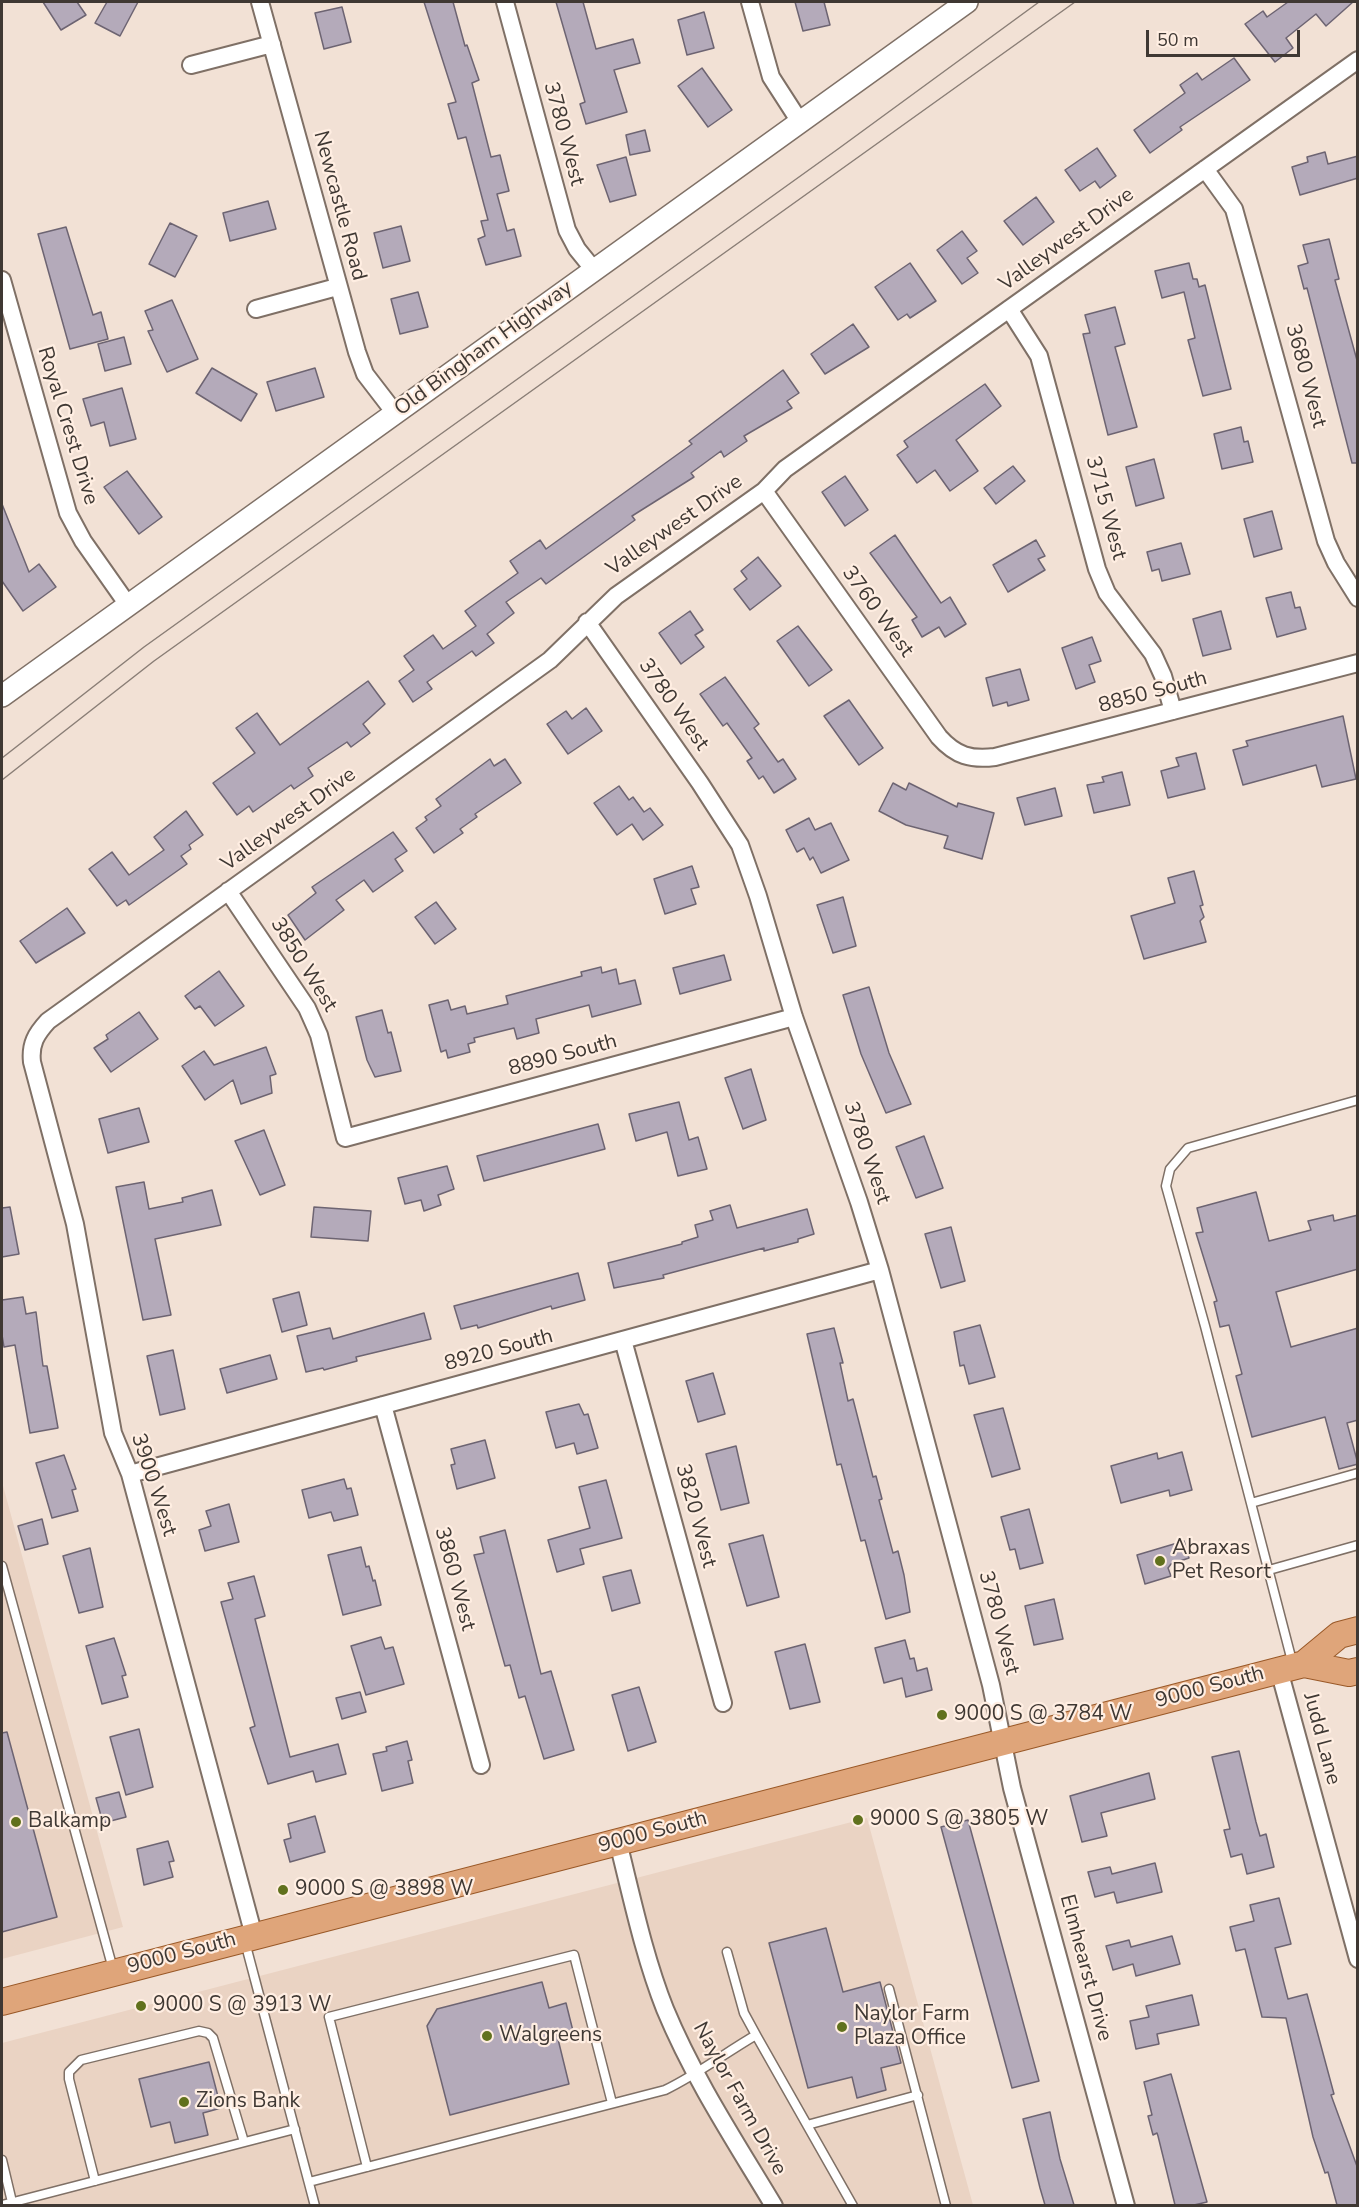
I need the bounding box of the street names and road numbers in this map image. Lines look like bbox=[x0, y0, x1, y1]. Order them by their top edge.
street label: 3780 West bbox=[537, 79, 589, 189]
street label: Newcastle Road bbox=[307, 128, 371, 284]
street label: Valleywest Drive bbox=[995, 183, 1139, 297]
street label: Old Bingham Highway bbox=[390, 276, 578, 422]
street label: 3680 West bbox=[1279, 321, 1331, 431]
street label: Royal Crest Drive bbox=[31, 344, 103, 508]
street label: 3715 West bbox=[1079, 453, 1131, 563]
street label: Valleywest Drive bbox=[602, 470, 748, 582]
street label: 3760 West bbox=[836, 562, 918, 662]
street label: 3780 West bbox=[632, 654, 714, 756]
street label: 8850 South bbox=[1096, 666, 1210, 720]
street label: Valleywest Drive bbox=[217, 763, 361, 877]
street label: 3850 West bbox=[264, 913, 342, 1017]
street label: 8890 South bbox=[506, 1029, 620, 1083]
street label: 3780 West bbox=[837, 1099, 895, 1207]
street label: 8920 South bbox=[442, 1324, 556, 1378]
street label: 3900 West bbox=[125, 1431, 181, 1539]
street label: 3820 West bbox=[669, 1461, 721, 1571]
street label: 3860 West bbox=[428, 1524, 480, 1634]
street label: 3780 West bbox=[972, 1568, 1024, 1678]
street label: 9000 South bbox=[1153, 1661, 1267, 1715]
street label: Judd Lane bbox=[1297, 1690, 1345, 1788]
street label: 9000 South bbox=[596, 1806, 710, 1860]
street label: Elmhearst Drive bbox=[1053, 1892, 1117, 2044]
street label: 9000 South bbox=[125, 1927, 239, 1981]
street label: Naylor Farm Drive bbox=[687, 2018, 791, 2180]

